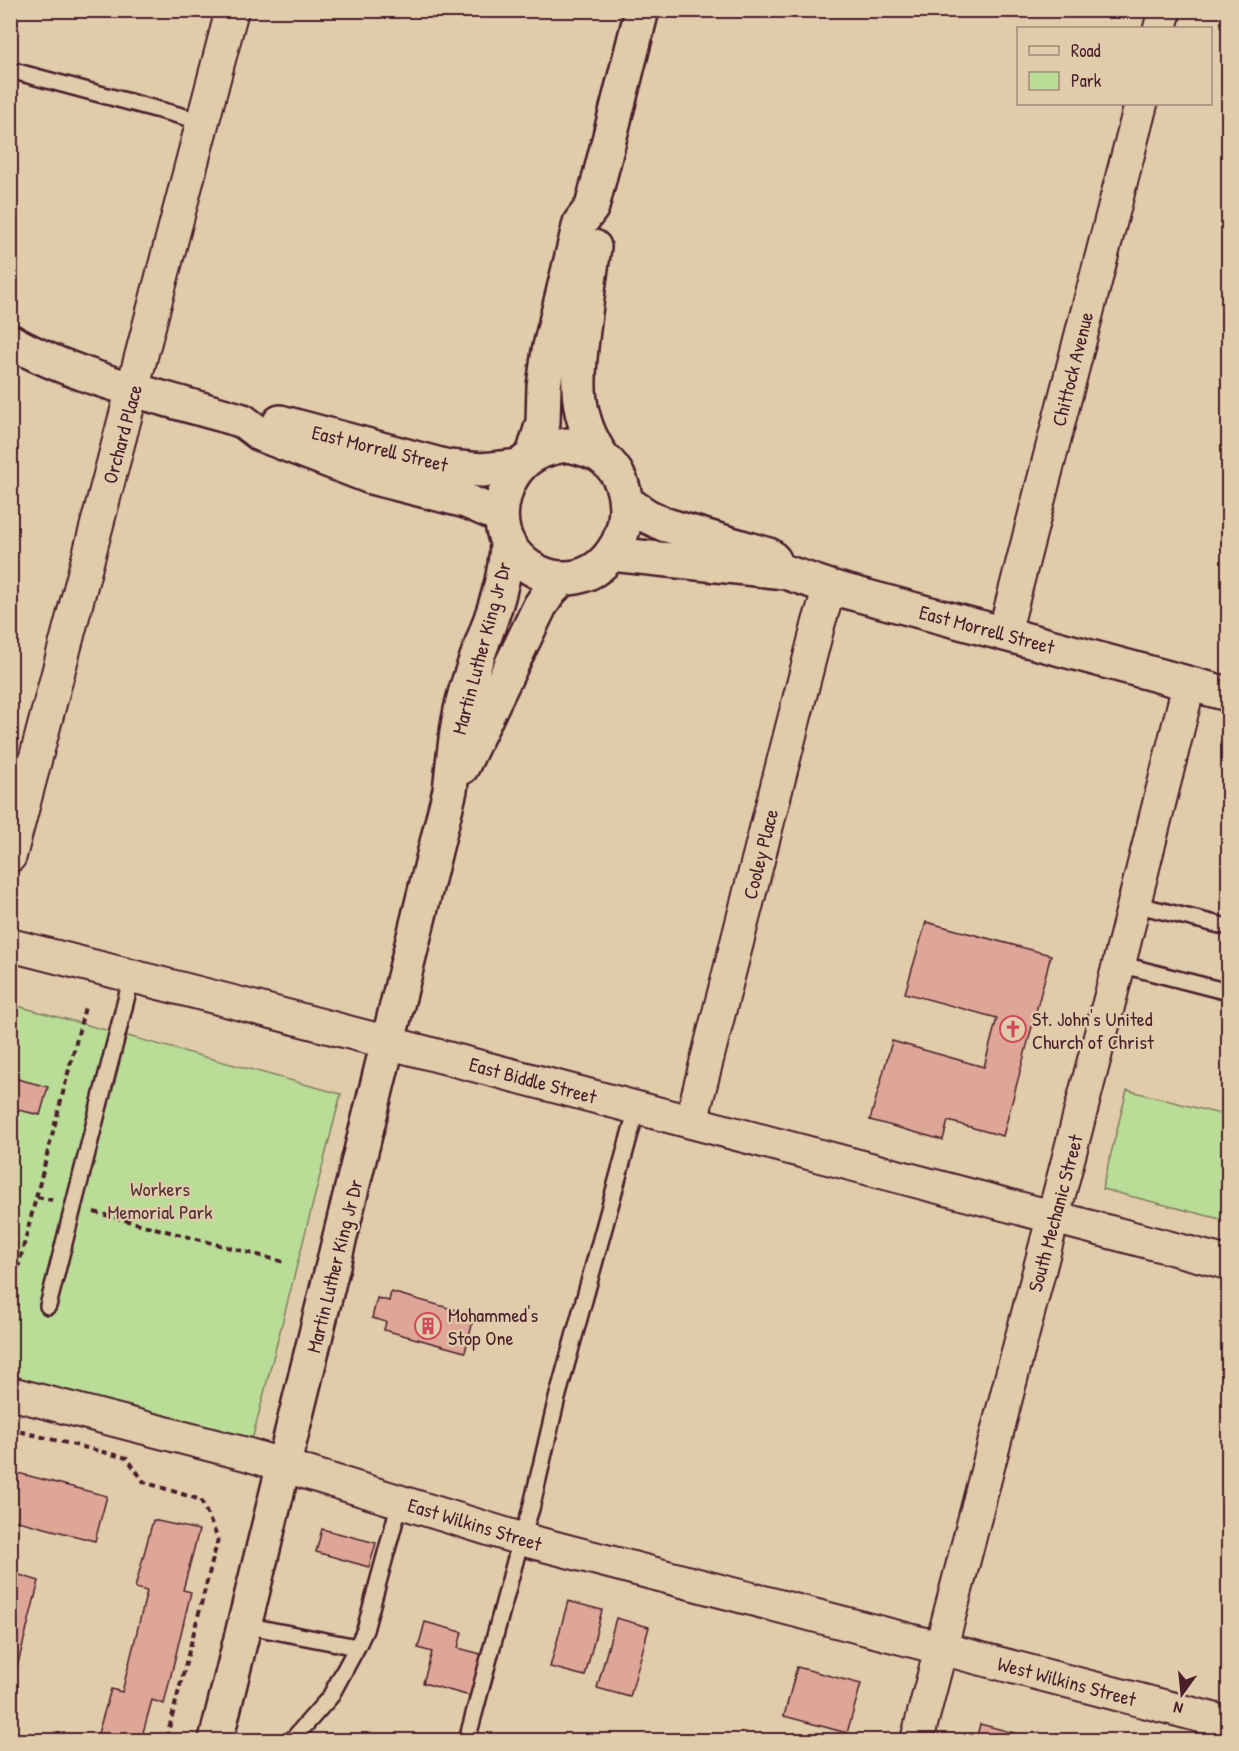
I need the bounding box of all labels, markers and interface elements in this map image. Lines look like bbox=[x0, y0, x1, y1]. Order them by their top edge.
legend bbox=[1017, 27, 1212, 105]
text: Road bbox=[1071, 38, 1101, 63]
text: Park bbox=[1071, 68, 1102, 93]
street label: Chittock Avenue bbox=[1045, 309, 1099, 429]
street label: Orchard Place bbox=[96, 381, 148, 486]
street label: East Morrell Street bbox=[309, 418, 452, 478]
street label: Martin Luther King Jr Dr bbox=[445, 558, 517, 737]
street label: East Morrell Street bbox=[916, 598, 1059, 660]
street label: Cooley Place bbox=[736, 806, 784, 902]
place label: St. John's United Church of Christ bbox=[1032, 1005, 1155, 1055]
church icon: St. John's United Church of Christ bbox=[998, 1014, 1028, 1044]
street label: East Biddle Street bbox=[466, 1050, 601, 1110]
street label: South Mechanic Street bbox=[1021, 1130, 1089, 1294]
park label: Workers Memorial Park bbox=[108, 1175, 212, 1225]
street label: Martin Luther King Jr Dr bbox=[299, 1176, 369, 1356]
place label: Mohammed's Stop One bbox=[448, 1301, 538, 1351]
building icon: Mohammed's Stop One bbox=[413, 1311, 443, 1341]
street label: East Wilkins Street bbox=[405, 1491, 546, 1558]
street label: West Wilkins Street bbox=[995, 1650, 1140, 1713]
north arrow bbox=[1152, 1664, 1212, 1724]
text: N bbox=[1171, 1697, 1185, 1720]

